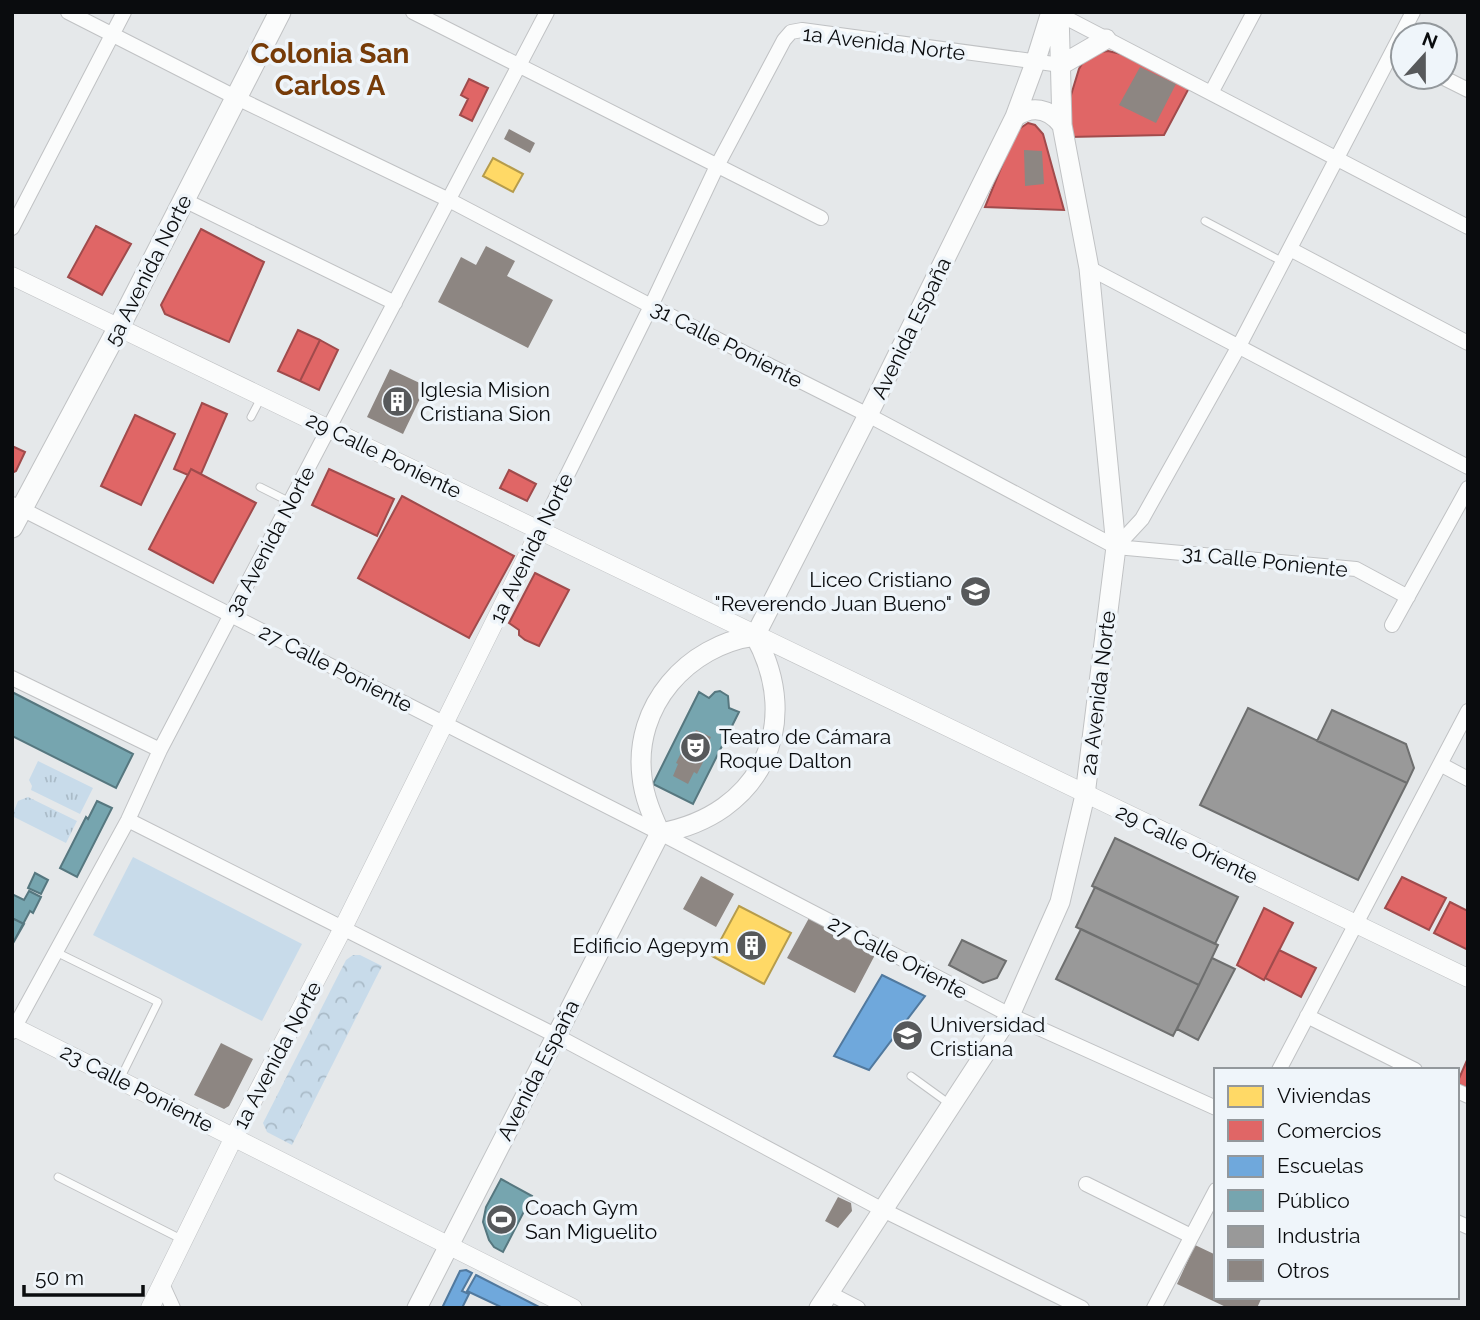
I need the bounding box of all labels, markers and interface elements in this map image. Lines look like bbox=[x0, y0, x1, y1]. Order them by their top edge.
street label: 1a Avenida Norte bbox=[801, 21, 967, 65]
north arrow bbox=[1389, 21, 1459, 91]
text: N bbox=[1419, 27, 1441, 53]
district label: Colonia San Carlos A bbox=[251, 37, 409, 102]
street label: 5a Avenida Norte bbox=[99, 190, 197, 350]
street label: Avenida España bbox=[866, 253, 956, 403]
street label: 31 Calle Poniente bbox=[647, 295, 807, 393]
place label: Iglesia Mision Cristiana Sion bbox=[420, 377, 551, 426]
building icon: Iglesia Mision Cristiana Sion bbox=[380, 384, 414, 418]
street label: 29 Calle Poniente bbox=[302, 407, 466, 503]
street label: 3a Avenida Norte bbox=[220, 462, 320, 620]
street label: 1a Avenida Norte bbox=[484, 469, 578, 627]
street label: 31 Calle Poniente bbox=[1181, 540, 1349, 582]
place label: Liceo Cristiano "Reverendo Juan Bueno" bbox=[715, 567, 952, 616]
school or university icon: Liceo Cristiano "Reverendo Juan Bueno" bbox=[958, 574, 992, 608]
street label: 2a Avenida Norte bbox=[1076, 609, 1120, 777]
street label: 27 Calle Poniente bbox=[255, 619, 417, 717]
place label: Teatro de Cámara Roque Dalton bbox=[719, 724, 891, 773]
theatre icon: Teatro de Cámara Roque Dalton bbox=[679, 731, 713, 765]
street label: 29 Calle Oriente bbox=[1112, 799, 1262, 889]
street label: 27 Calle Oriente bbox=[824, 910, 972, 1004]
building icon: Edificio Agepym bbox=[735, 928, 769, 962]
place label: Edificio Agepym bbox=[573, 933, 729, 958]
street label: 1a Avenida Norte bbox=[228, 977, 326, 1133]
street label: Avenida España bbox=[492, 996, 584, 1144]
place label: Universidad Cristiana bbox=[930, 1012, 1045, 1061]
school or university icon: Universidad Cristiana bbox=[890, 1019, 924, 1053]
street label: 23 Calle Poniente bbox=[56, 1039, 218, 1137]
legend bbox=[1214, 1068, 1459, 1299]
text: Viviendas bbox=[1277, 1083, 1371, 1108]
text: Comercios bbox=[1277, 1118, 1381, 1143]
text: Escuelas bbox=[1277, 1153, 1364, 1178]
text: Público bbox=[1277, 1188, 1350, 1213]
place label: Coach Gym San Miguelito bbox=[525, 1195, 657, 1244]
sports icon: Coach Gym San Miguelito bbox=[485, 1202, 519, 1236]
text: Industria bbox=[1277, 1223, 1361, 1248]
scale bar bbox=[24, 1254, 144, 1298]
text: Otros bbox=[1277, 1258, 1329, 1283]
text: 50 m bbox=[35, 1265, 84, 1290]

